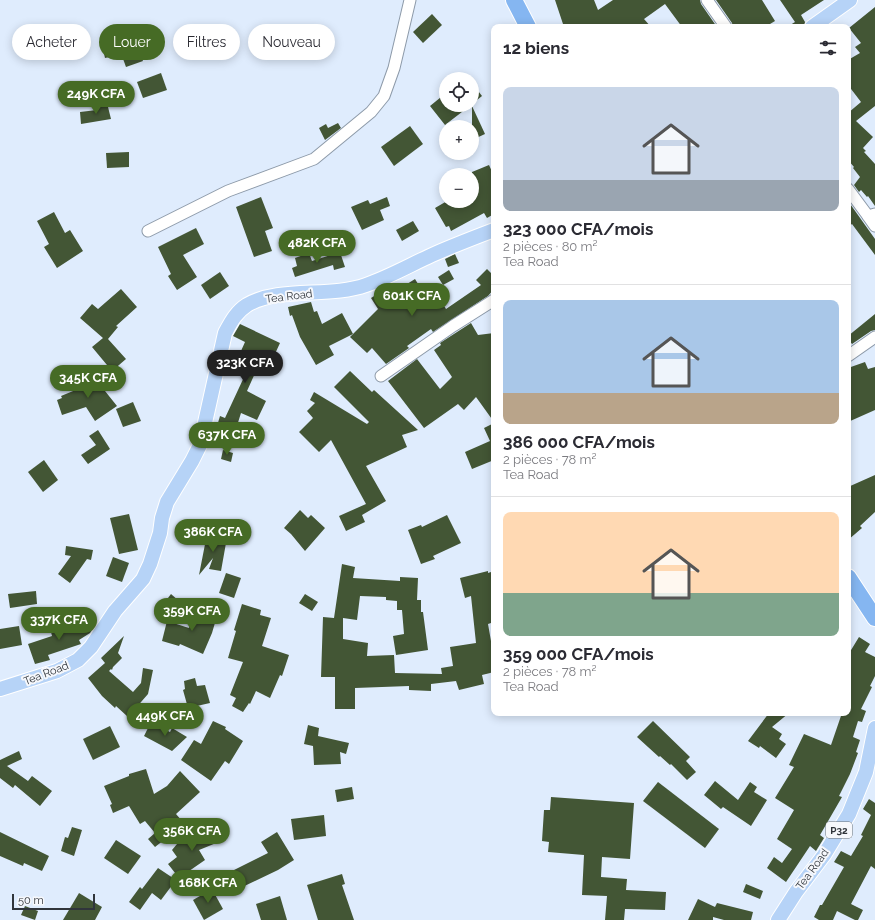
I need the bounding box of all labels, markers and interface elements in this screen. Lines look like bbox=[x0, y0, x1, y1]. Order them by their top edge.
chip: Acheter bbox=[12, 24, 91, 60]
chip: Louer bbox=[99, 24, 165, 60]
chip: Filtres bbox=[173, 24, 240, 60]
chip: Nouveau bbox=[248, 24, 335, 60]
icon: filters bbox=[817, 37, 839, 59]
text: 12 biens bbox=[503, 38, 569, 58]
map controls bbox=[439, 72, 479, 208]
button: locate bbox=[439, 72, 479, 112]
pin: 249K CFA bbox=[55, 81, 137, 115]
text: 249K CFA bbox=[67, 86, 125, 101]
icon: home bbox=[635, 113, 707, 185]
button: + bbox=[439, 120, 479, 160]
button: − bbox=[439, 168, 479, 208]
text: 323 000 CFA/mois bbox=[503, 219, 653, 239]
pin: 482K CFA bbox=[276, 230, 358, 264]
text: 482K CFA bbox=[288, 235, 346, 250]
text: 2 pièces · 80 m² bbox=[503, 239, 598, 254]
text: Tea Road bbox=[503, 254, 559, 269]
pin: 601K CFA bbox=[371, 283, 453, 317]
street label: Tea Road bbox=[265, 287, 313, 306]
text: 601K CFA bbox=[383, 288, 441, 303]
icon: home bbox=[635, 326, 707, 398]
pin: 323K CFA bbox=[204, 350, 286, 384]
text: 323K CFA bbox=[216, 355, 274, 370]
pin: 345K CFA bbox=[47, 365, 129, 399]
text: 345K CFA bbox=[59, 370, 117, 385]
pin: 637K CFA bbox=[186, 422, 268, 456]
text: 637K CFA bbox=[198, 427, 256, 442]
text: 386 000 CFA/mois bbox=[503, 432, 655, 452]
text: 2 pièces · 78 m² bbox=[503, 452, 597, 467]
text: Tea Road bbox=[503, 467, 559, 482]
pin: 386K CFA bbox=[172, 519, 254, 553]
text: 386K CFA bbox=[183, 524, 243, 539]
icon: home bbox=[635, 538, 707, 610]
pin: 359K CFA bbox=[151, 598, 233, 632]
text: 359K CFA bbox=[163, 603, 221, 618]
pin: 337K CFA bbox=[18, 607, 100, 641]
text: 337K CFA bbox=[30, 612, 88, 627]
text: 359 000 CFA/mois bbox=[503, 644, 654, 664]
street label: Tea Road bbox=[22, 659, 71, 688]
text: 2 pièces · 78 m² bbox=[503, 664, 597, 679]
text: Tea Road bbox=[503, 679, 559, 694]
pin: 449K CFA bbox=[124, 703, 206, 737]
text: 449K CFA bbox=[136, 708, 194, 723]
pin: 356K CFA bbox=[151, 818, 233, 852]
road number: P32 bbox=[826, 822, 852, 838]
text: 356K CFA bbox=[163, 823, 221, 838]
street label: Tea Road bbox=[793, 846, 832, 892]
pin: 168K CFA bbox=[167, 870, 249, 904]
text: 168K CFA bbox=[179, 875, 237, 890]
scale bar bbox=[12, 892, 95, 911]
text: 50 m bbox=[18, 894, 44, 907]

